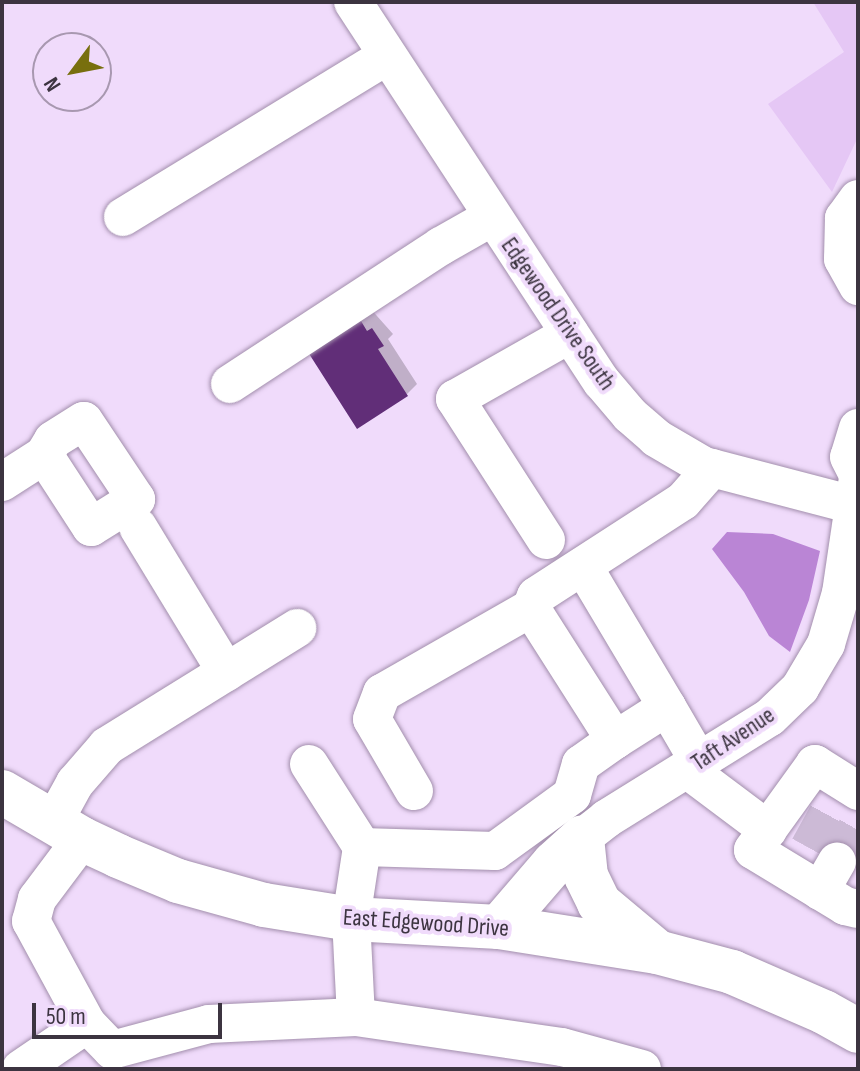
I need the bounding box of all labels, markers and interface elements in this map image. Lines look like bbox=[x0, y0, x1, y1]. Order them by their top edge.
north arrow bbox=[32, 32, 112, 112]
text: N bbox=[38, 72, 67, 96]
street label: Edgewood Drive South bbox=[495, 232, 621, 396]
street label: Taft Avenue bbox=[686, 701, 780, 777]
street label: East Edgewood Drive bbox=[342, 903, 510, 943]
scale bar bbox=[36, 987, 226, 1037]
text: 50 m bbox=[46, 1002, 86, 1031]

